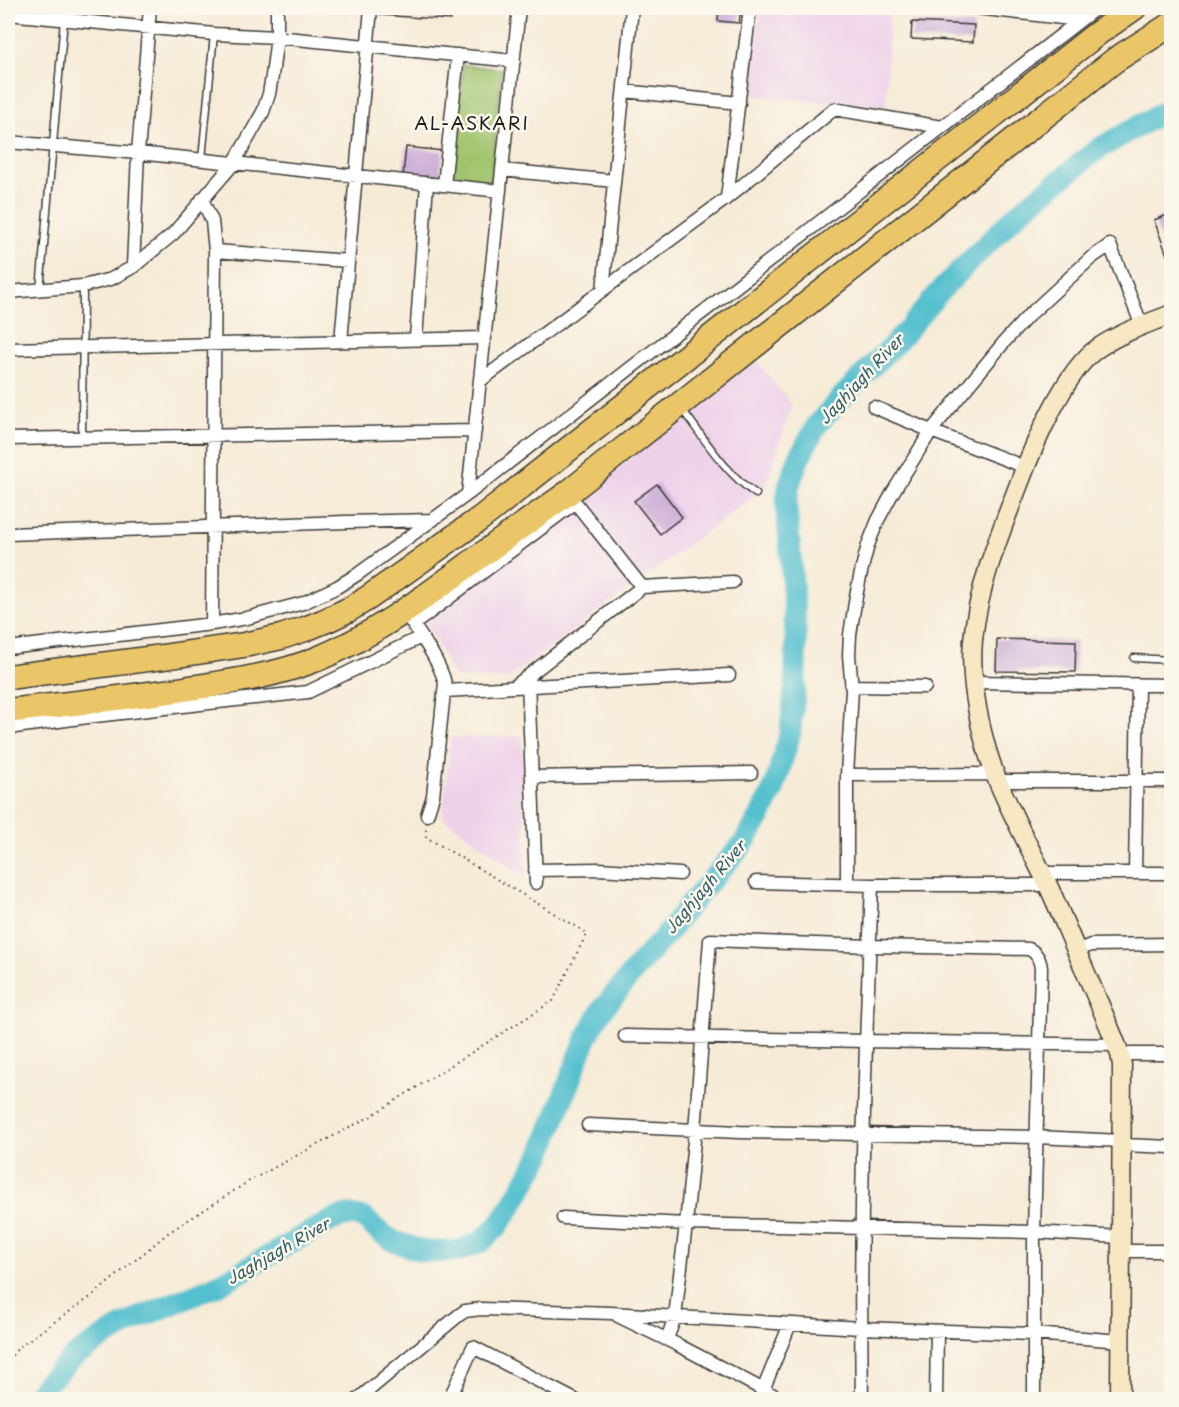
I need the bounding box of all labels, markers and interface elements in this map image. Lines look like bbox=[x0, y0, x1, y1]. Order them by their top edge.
district label: AL-ASKARI bbox=[415, 109, 529, 136]
water label: Jaghjagh River bbox=[812, 326, 910, 429]
water label: Jaghjagh River bbox=[658, 832, 752, 938]
water label: Jaghjagh River bbox=[222, 1210, 336, 1289]

